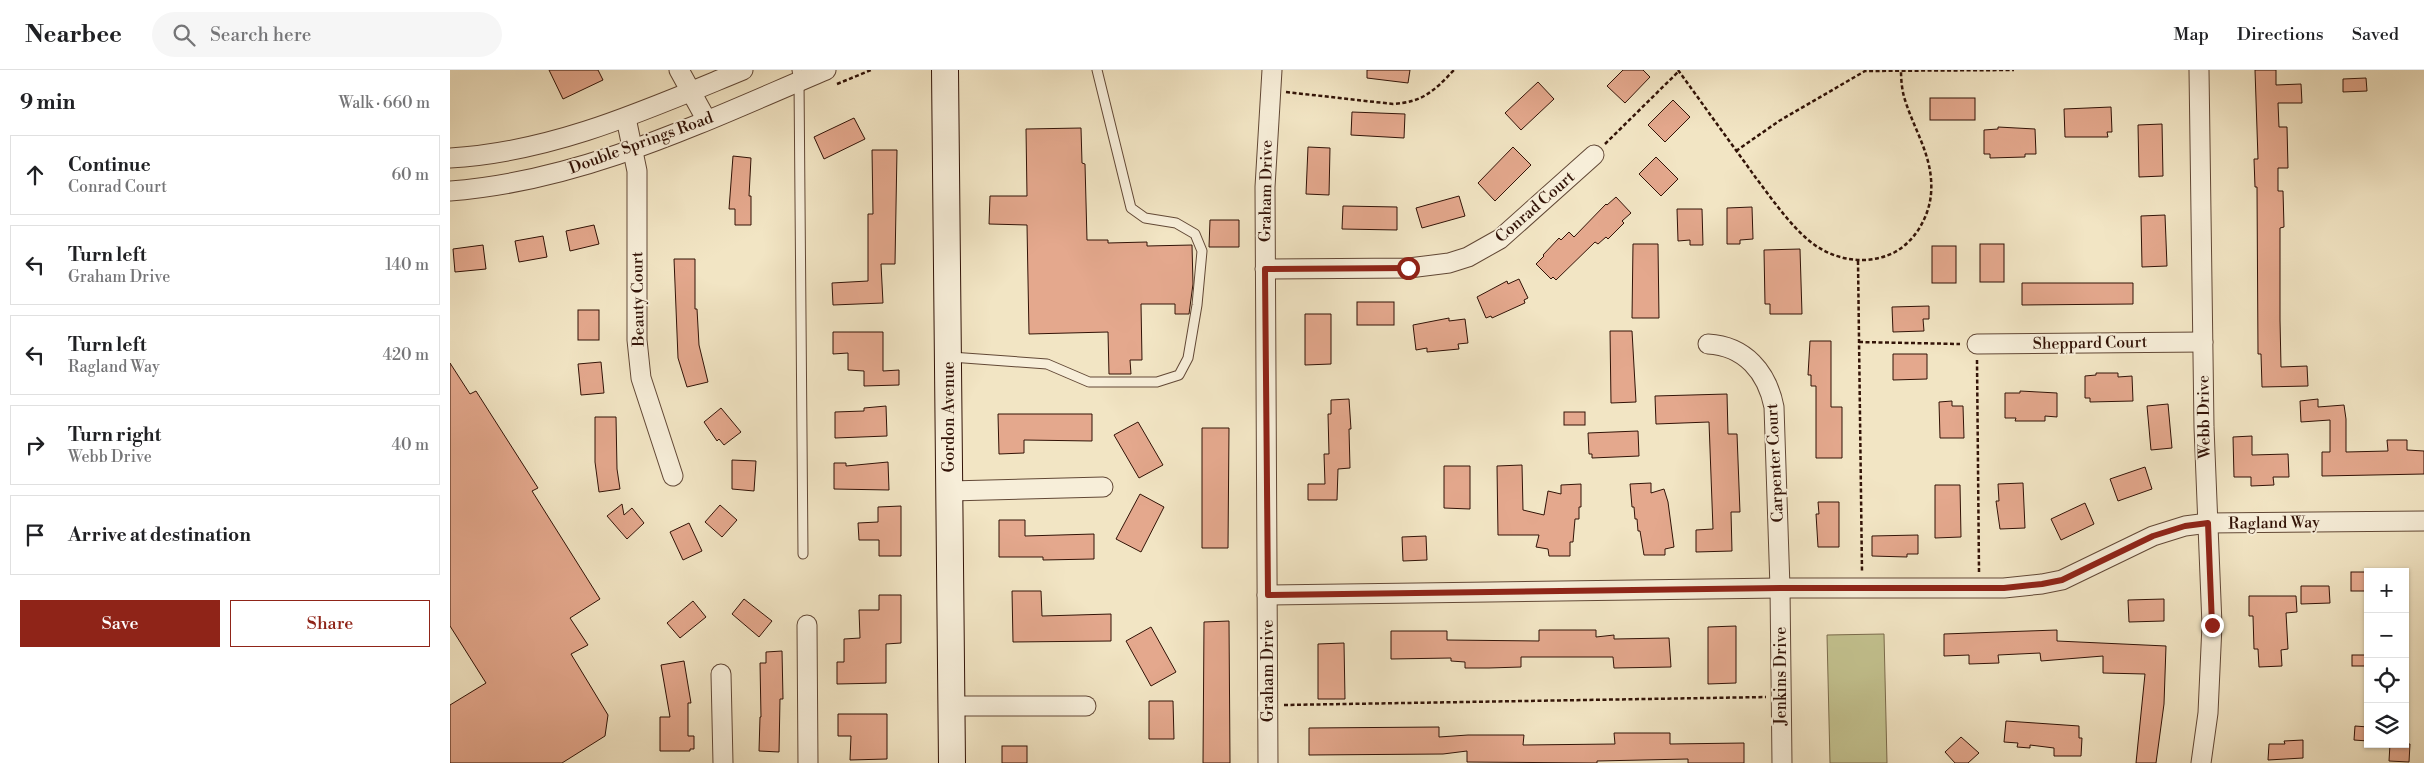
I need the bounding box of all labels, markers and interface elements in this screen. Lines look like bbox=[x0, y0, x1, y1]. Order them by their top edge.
search box bbox=[152, 12, 502, 57]
text: Nearbee bbox=[25, 20, 122, 50]
icon: search bbox=[170, 21, 198, 49]
text: Search here bbox=[210, 23, 311, 47]
text: Map bbox=[2173, 23, 2209, 46]
text: Directions bbox=[2237, 23, 2324, 46]
text: Saved bbox=[2352, 23, 2399, 46]
text: 9 min bbox=[20, 90, 75, 116]
text: Walk · 660 m bbox=[339, 93, 430, 113]
street label: Double Springs Road bbox=[566, 108, 716, 178]
street label: Graham Drive bbox=[1255, 140, 1277, 242]
text: Continue bbox=[68, 153, 151, 177]
icon: ahead bbox=[21, 161, 49, 189]
text: 60 m bbox=[391, 165, 429, 185]
street label: Conrad Court bbox=[1491, 167, 1579, 247]
text: Conrad Court bbox=[68, 177, 167, 197]
text: Turn left bbox=[68, 243, 147, 267]
icon: left bbox=[21, 251, 49, 279]
street label: Beauty Court bbox=[627, 251, 649, 348]
text: 140 m bbox=[385, 255, 429, 275]
route start bbox=[1397, 257, 1420, 280]
text: Graham Drive bbox=[68, 267, 170, 287]
street label: Sheppard Court bbox=[2032, 332, 2148, 354]
text: Turn left bbox=[68, 333, 147, 357]
icon: left bbox=[21, 341, 49, 369]
text: 420 m bbox=[382, 345, 429, 365]
text: Ragland Way bbox=[68, 357, 160, 377]
street label: Gordon Avenue bbox=[939, 361, 959, 473]
street label: Webb Drive bbox=[2193, 375, 2215, 460]
street label: Carpenter Court bbox=[1762, 403, 1788, 523]
text: Turn right bbox=[68, 423, 161, 447]
icon: right bbox=[21, 431, 49, 459]
text: 40 m bbox=[392, 435, 429, 455]
text: Webb Drive bbox=[68, 447, 152, 467]
street label: Ragland Way bbox=[2228, 512, 2320, 534]
icon: arrive bbox=[21, 521, 49, 549]
text: Arrive at destination bbox=[68, 523, 251, 547]
map controls bbox=[2364, 568, 2409, 748]
button: + bbox=[2364, 568, 2409, 613]
button: Save bbox=[20, 600, 220, 647]
button: Share bbox=[230, 600, 430, 647]
button: − bbox=[2364, 613, 2409, 658]
route end bbox=[2201, 614, 2224, 637]
street label: Graham Drive bbox=[1258, 620, 1278, 722]
street label: Jenkins Drive bbox=[1771, 627, 1791, 726]
button: locate bbox=[2364, 658, 2409, 703]
button: layers bbox=[2364, 703, 2409, 748]

